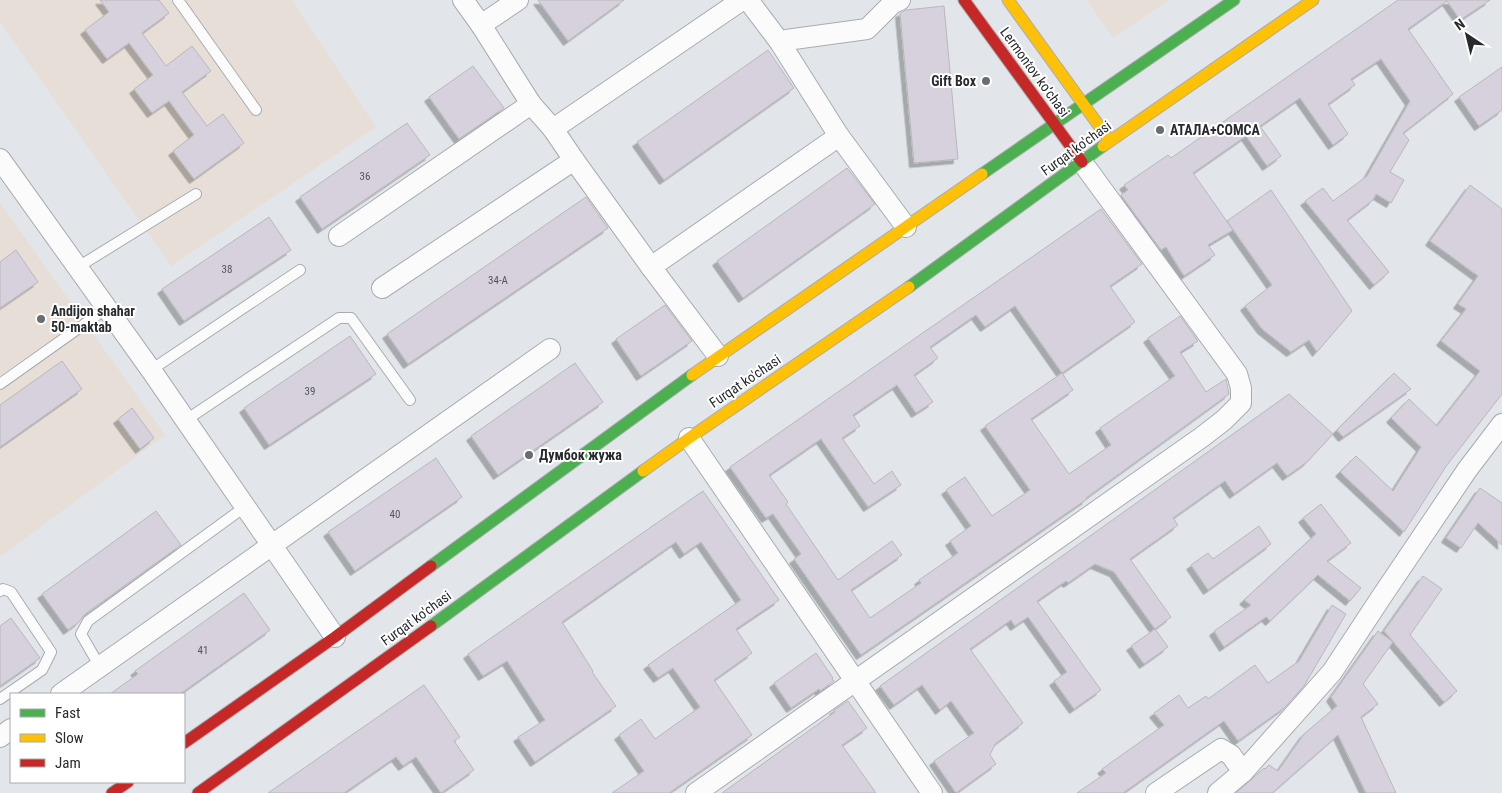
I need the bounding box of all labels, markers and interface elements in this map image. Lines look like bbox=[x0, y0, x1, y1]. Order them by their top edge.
north arrow bbox=[1442, 10, 1492, 60]
text: N bbox=[1451, 15, 1468, 33]
street label: Lermontov ko’chasi bbox=[997, 24, 1073, 120]
place label: Gift Box bbox=[931, 73, 977, 89]
marker: Gift Box bbox=[980, 75, 992, 87]
street label: Furqat ko'chasi bbox=[1038, 117, 1114, 179]
place label: АТАЛА+СОМСА bbox=[1170, 122, 1261, 138]
marker: АТАЛА+СОМСА bbox=[1154, 124, 1166, 136]
house number: 36 bbox=[360, 170, 370, 183]
house number: 38 bbox=[222, 263, 232, 276]
house number: 34-А bbox=[488, 274, 509, 287]
place label: Andijon shahar 50-maktab bbox=[51, 303, 135, 335]
marker: Andijon shahar 50-maktab bbox=[35, 313, 47, 325]
street label: Furqat ko'chasi bbox=[706, 351, 784, 411]
house number: 39 bbox=[305, 385, 315, 398]
place label: Думбок жужа bbox=[539, 447, 622, 463]
marker: Думбок жужа bbox=[523, 449, 535, 461]
house number: 40 bbox=[390, 508, 400, 521]
street label: Furqat ko'chasi bbox=[378, 587, 454, 649]
house number: 41 bbox=[198, 644, 208, 657]
legend bbox=[10, 693, 185, 783]
text: Fast bbox=[55, 704, 80, 722]
text: Slow bbox=[55, 729, 84, 747]
text: Jam bbox=[55, 754, 81, 772]

